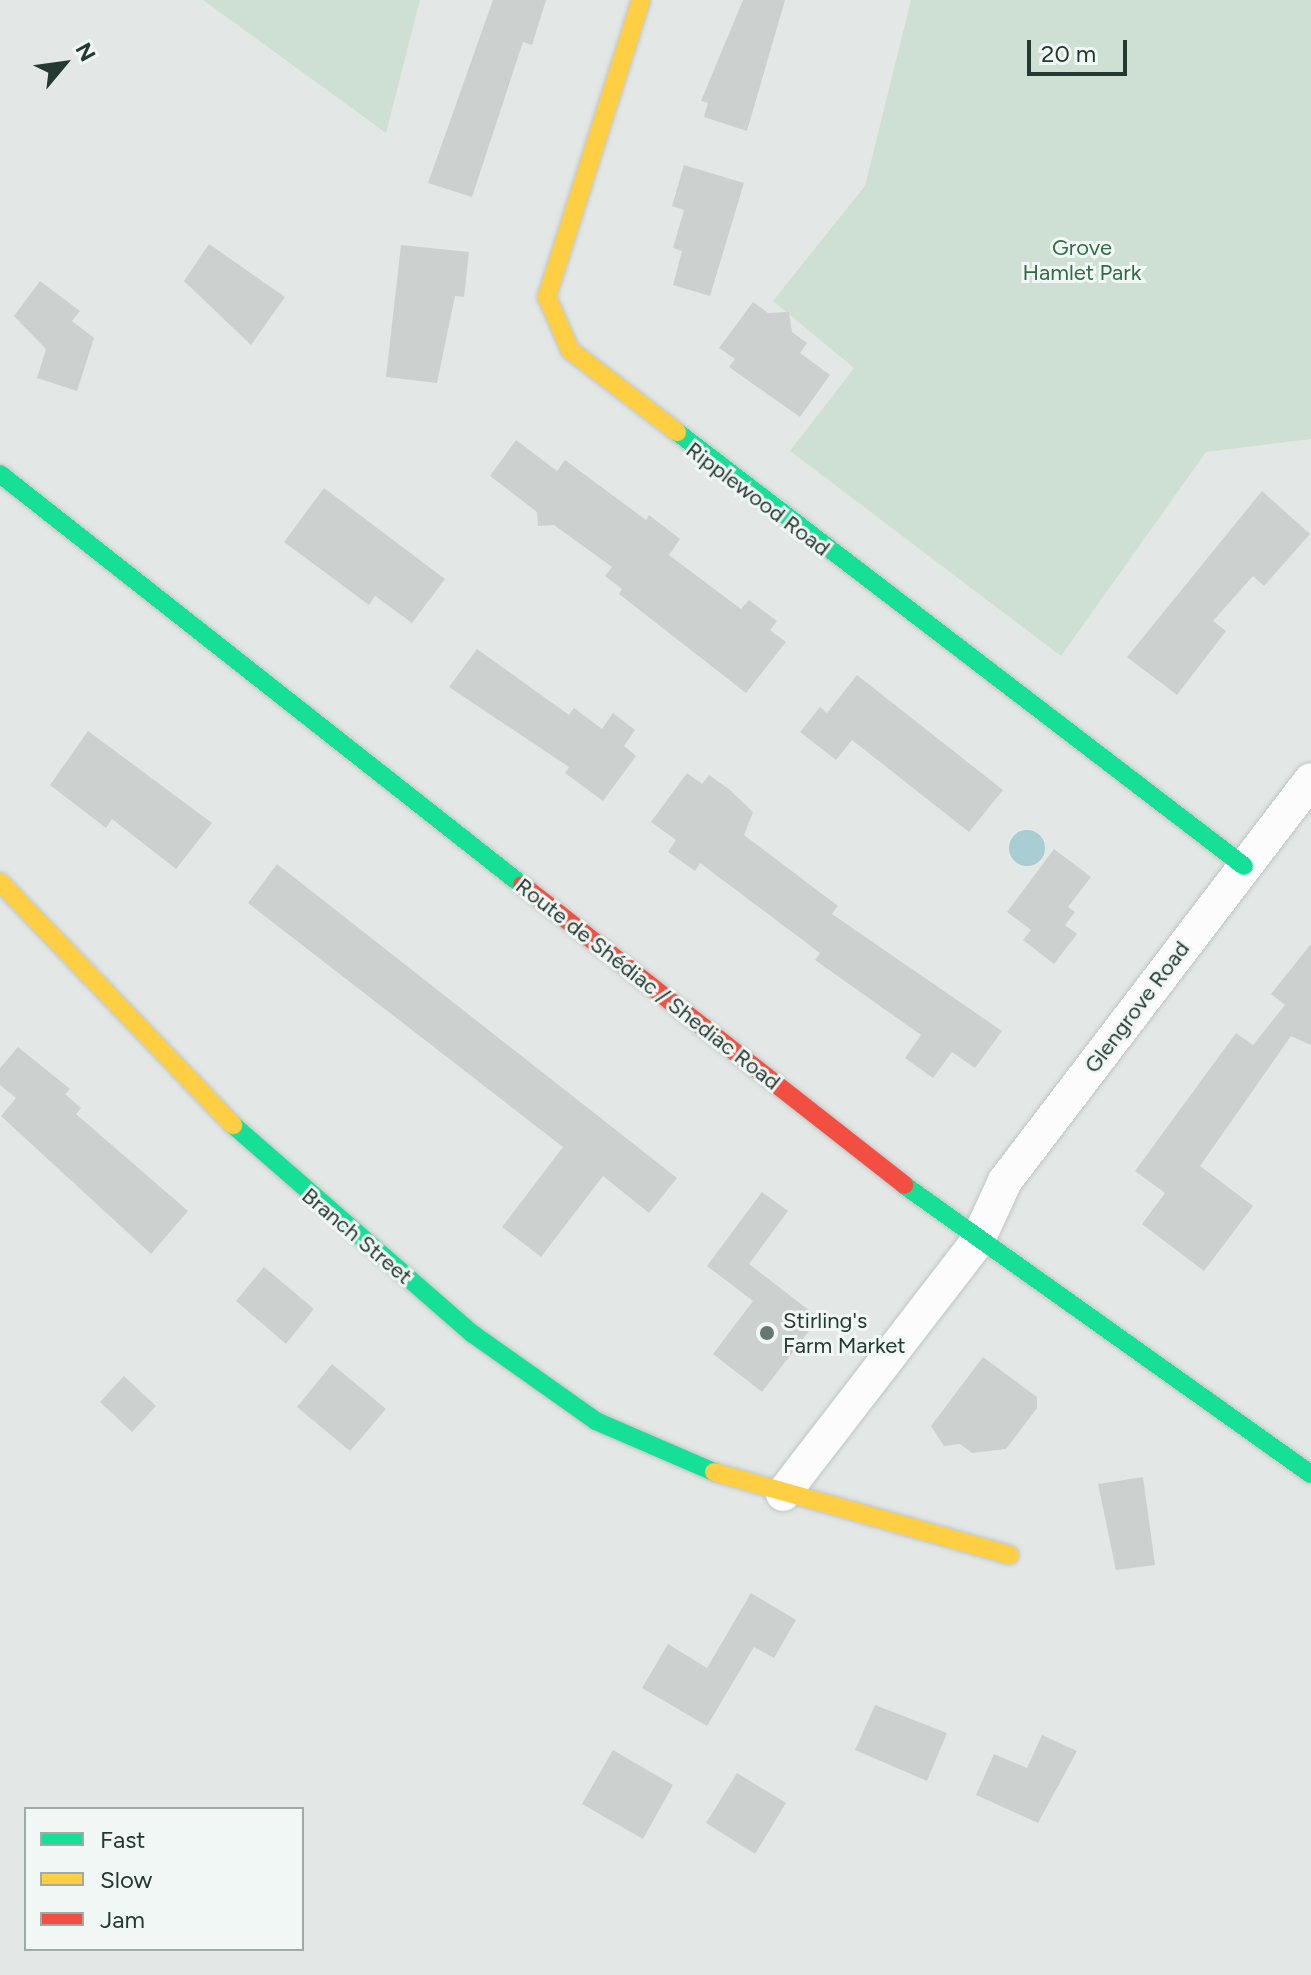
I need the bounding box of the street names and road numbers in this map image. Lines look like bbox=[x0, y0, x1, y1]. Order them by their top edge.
street label: Ripplewood Road bbox=[681, 436, 835, 562]
street label: Route de Shédiac / Shediac Road bbox=[511, 873, 785, 1095]
street label: Glengrove Road bbox=[1079, 936, 1195, 1078]
street label: Branch Street bbox=[297, 1182, 417, 1290]

